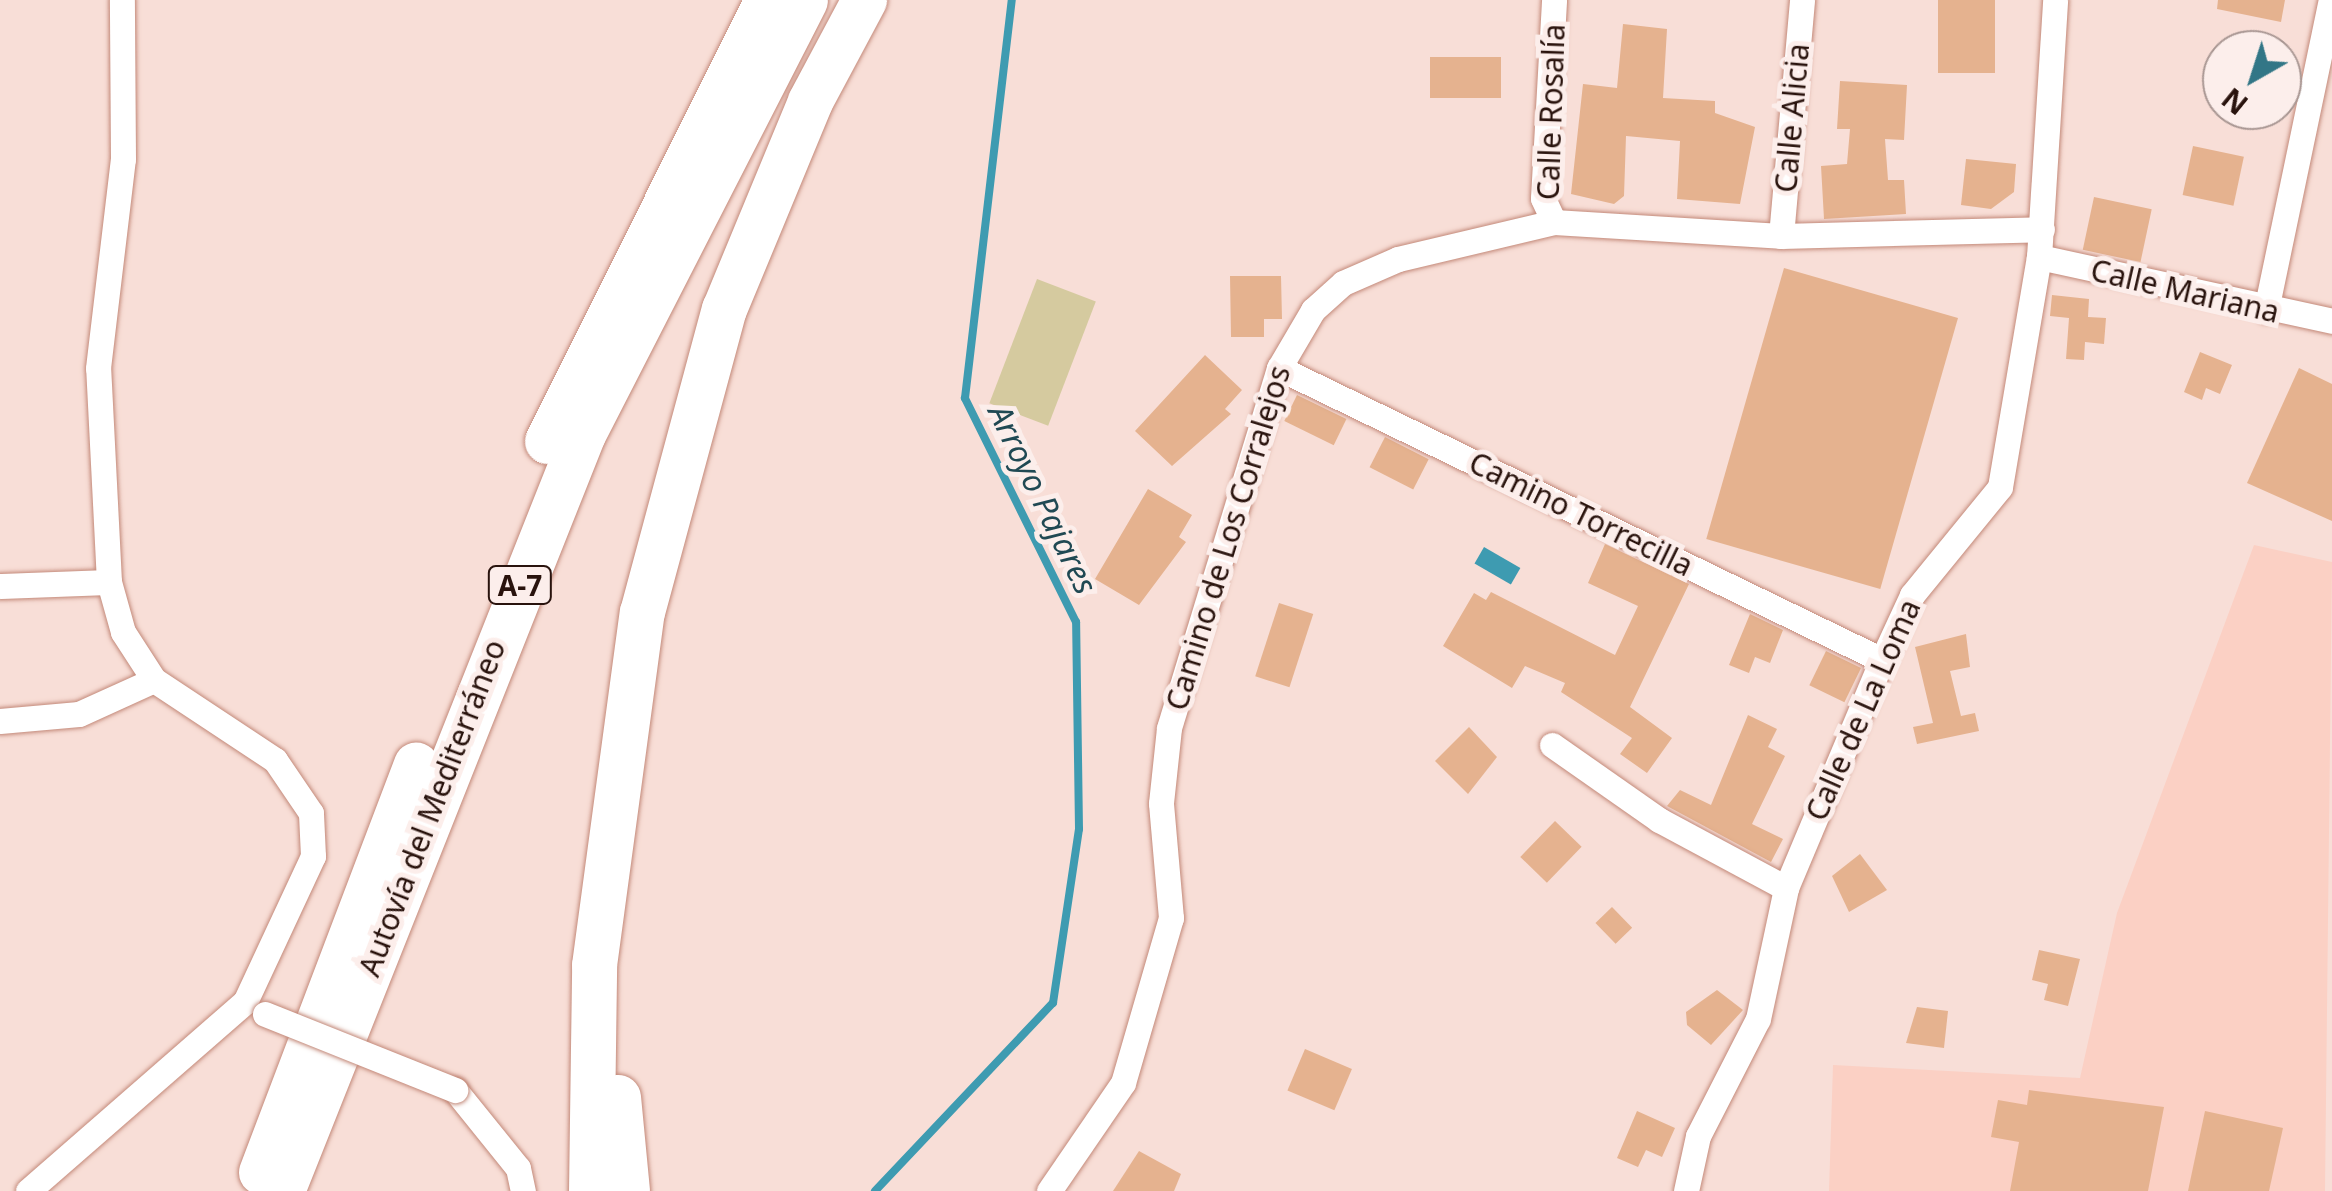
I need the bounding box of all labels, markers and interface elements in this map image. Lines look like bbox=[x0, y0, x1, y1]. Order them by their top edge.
street label: Calle Rosalía bbox=[1530, 23, 1572, 201]
north arrow bbox=[2202, 30, 2302, 130]
street label: Calle Alicia bbox=[1768, 42, 1816, 194]
text: N bbox=[2214, 80, 2255, 124]
street label: Calle Mariana bbox=[2087, 252, 2283, 330]
street label: Camino de Los Corralejos bbox=[1158, 361, 1298, 715]
water label: Arroyo Pajares bbox=[981, 398, 1105, 600]
street label: Camino Torrecilla bbox=[1463, 444, 1699, 584]
road number: A-7 bbox=[488, 562, 552, 608]
street label: Calle de La Loma bbox=[1798, 594, 1928, 826]
street label: Autovía del Mediterráneo bbox=[351, 635, 513, 981]

